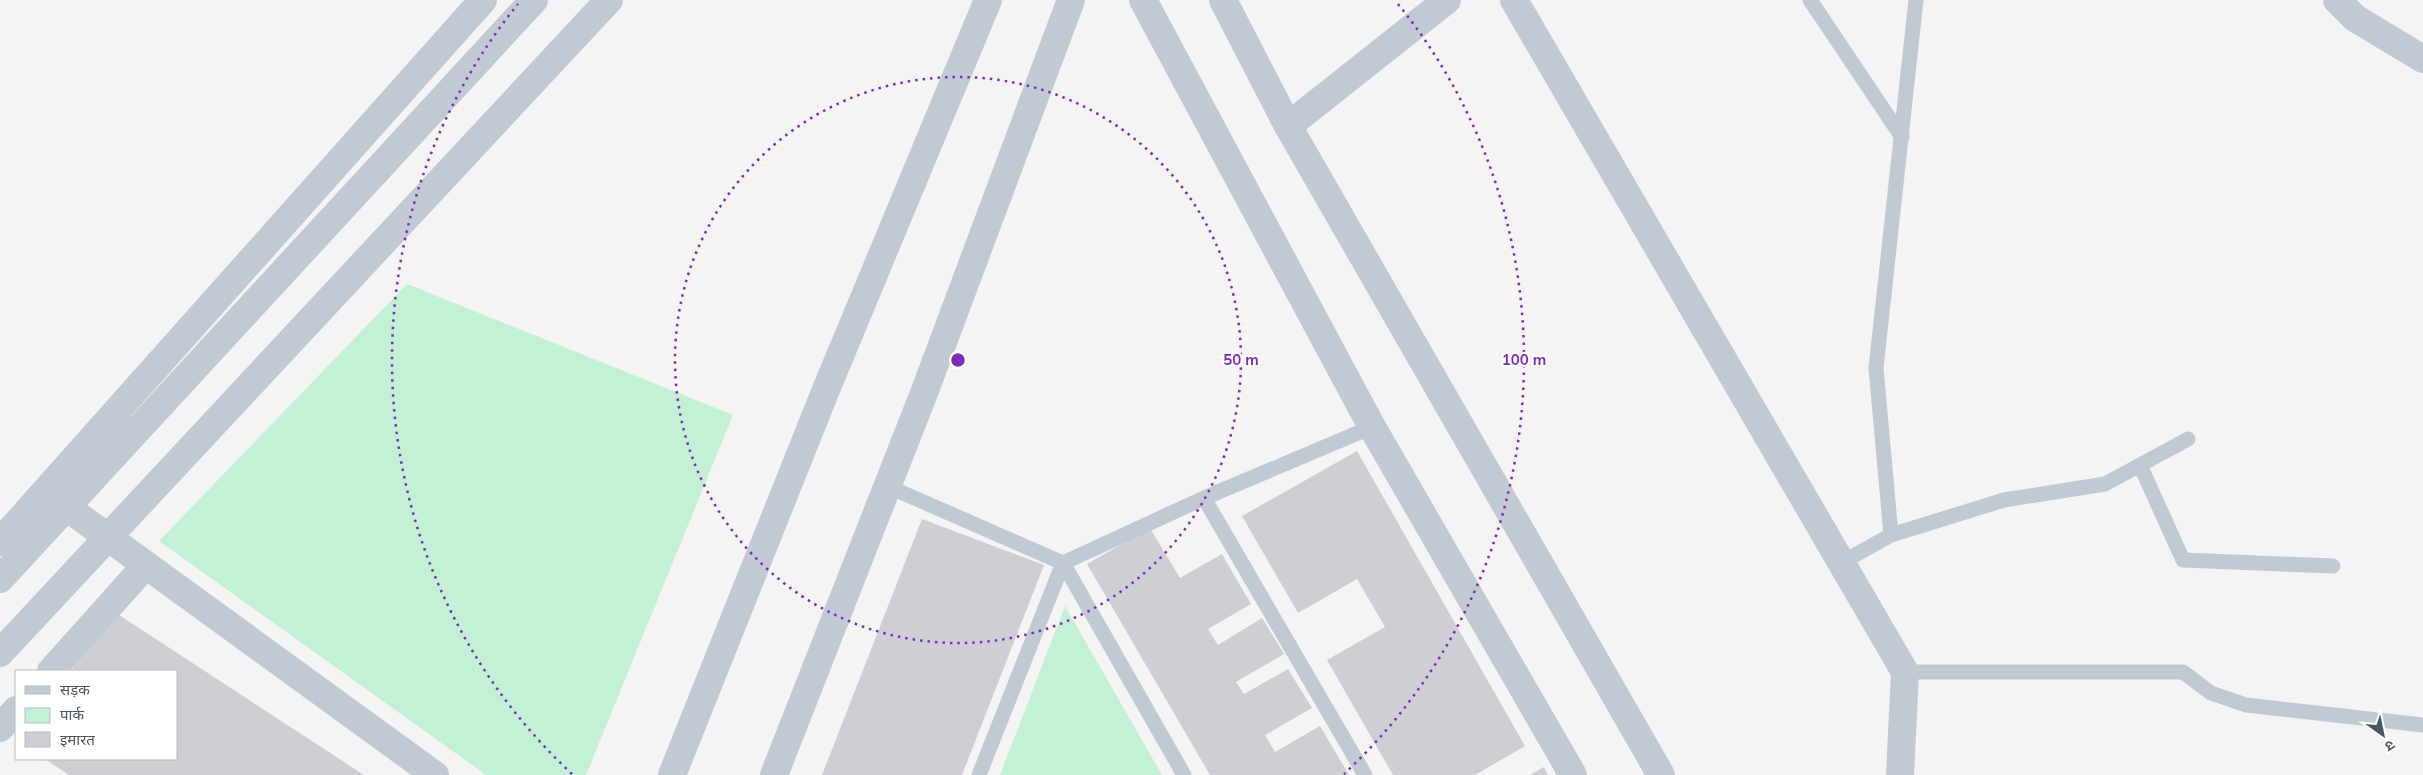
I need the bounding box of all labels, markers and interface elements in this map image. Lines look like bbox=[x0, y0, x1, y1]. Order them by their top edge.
text: 50 m bbox=[1223, 350, 1259, 369]
text: 100 m bbox=[1502, 350, 1546, 369]
centre of rings bbox=[949, 351, 967, 369]
legend bbox=[15, 670, 178, 760]
text: सड़क bbox=[60, 680, 90, 699]
text: पार्क bbox=[60, 705, 84, 724]
north arrow bbox=[2358, 710, 2408, 760]
text: इमारत bbox=[60, 730, 95, 749]
text: उ bbox=[2381, 736, 2398, 756]

